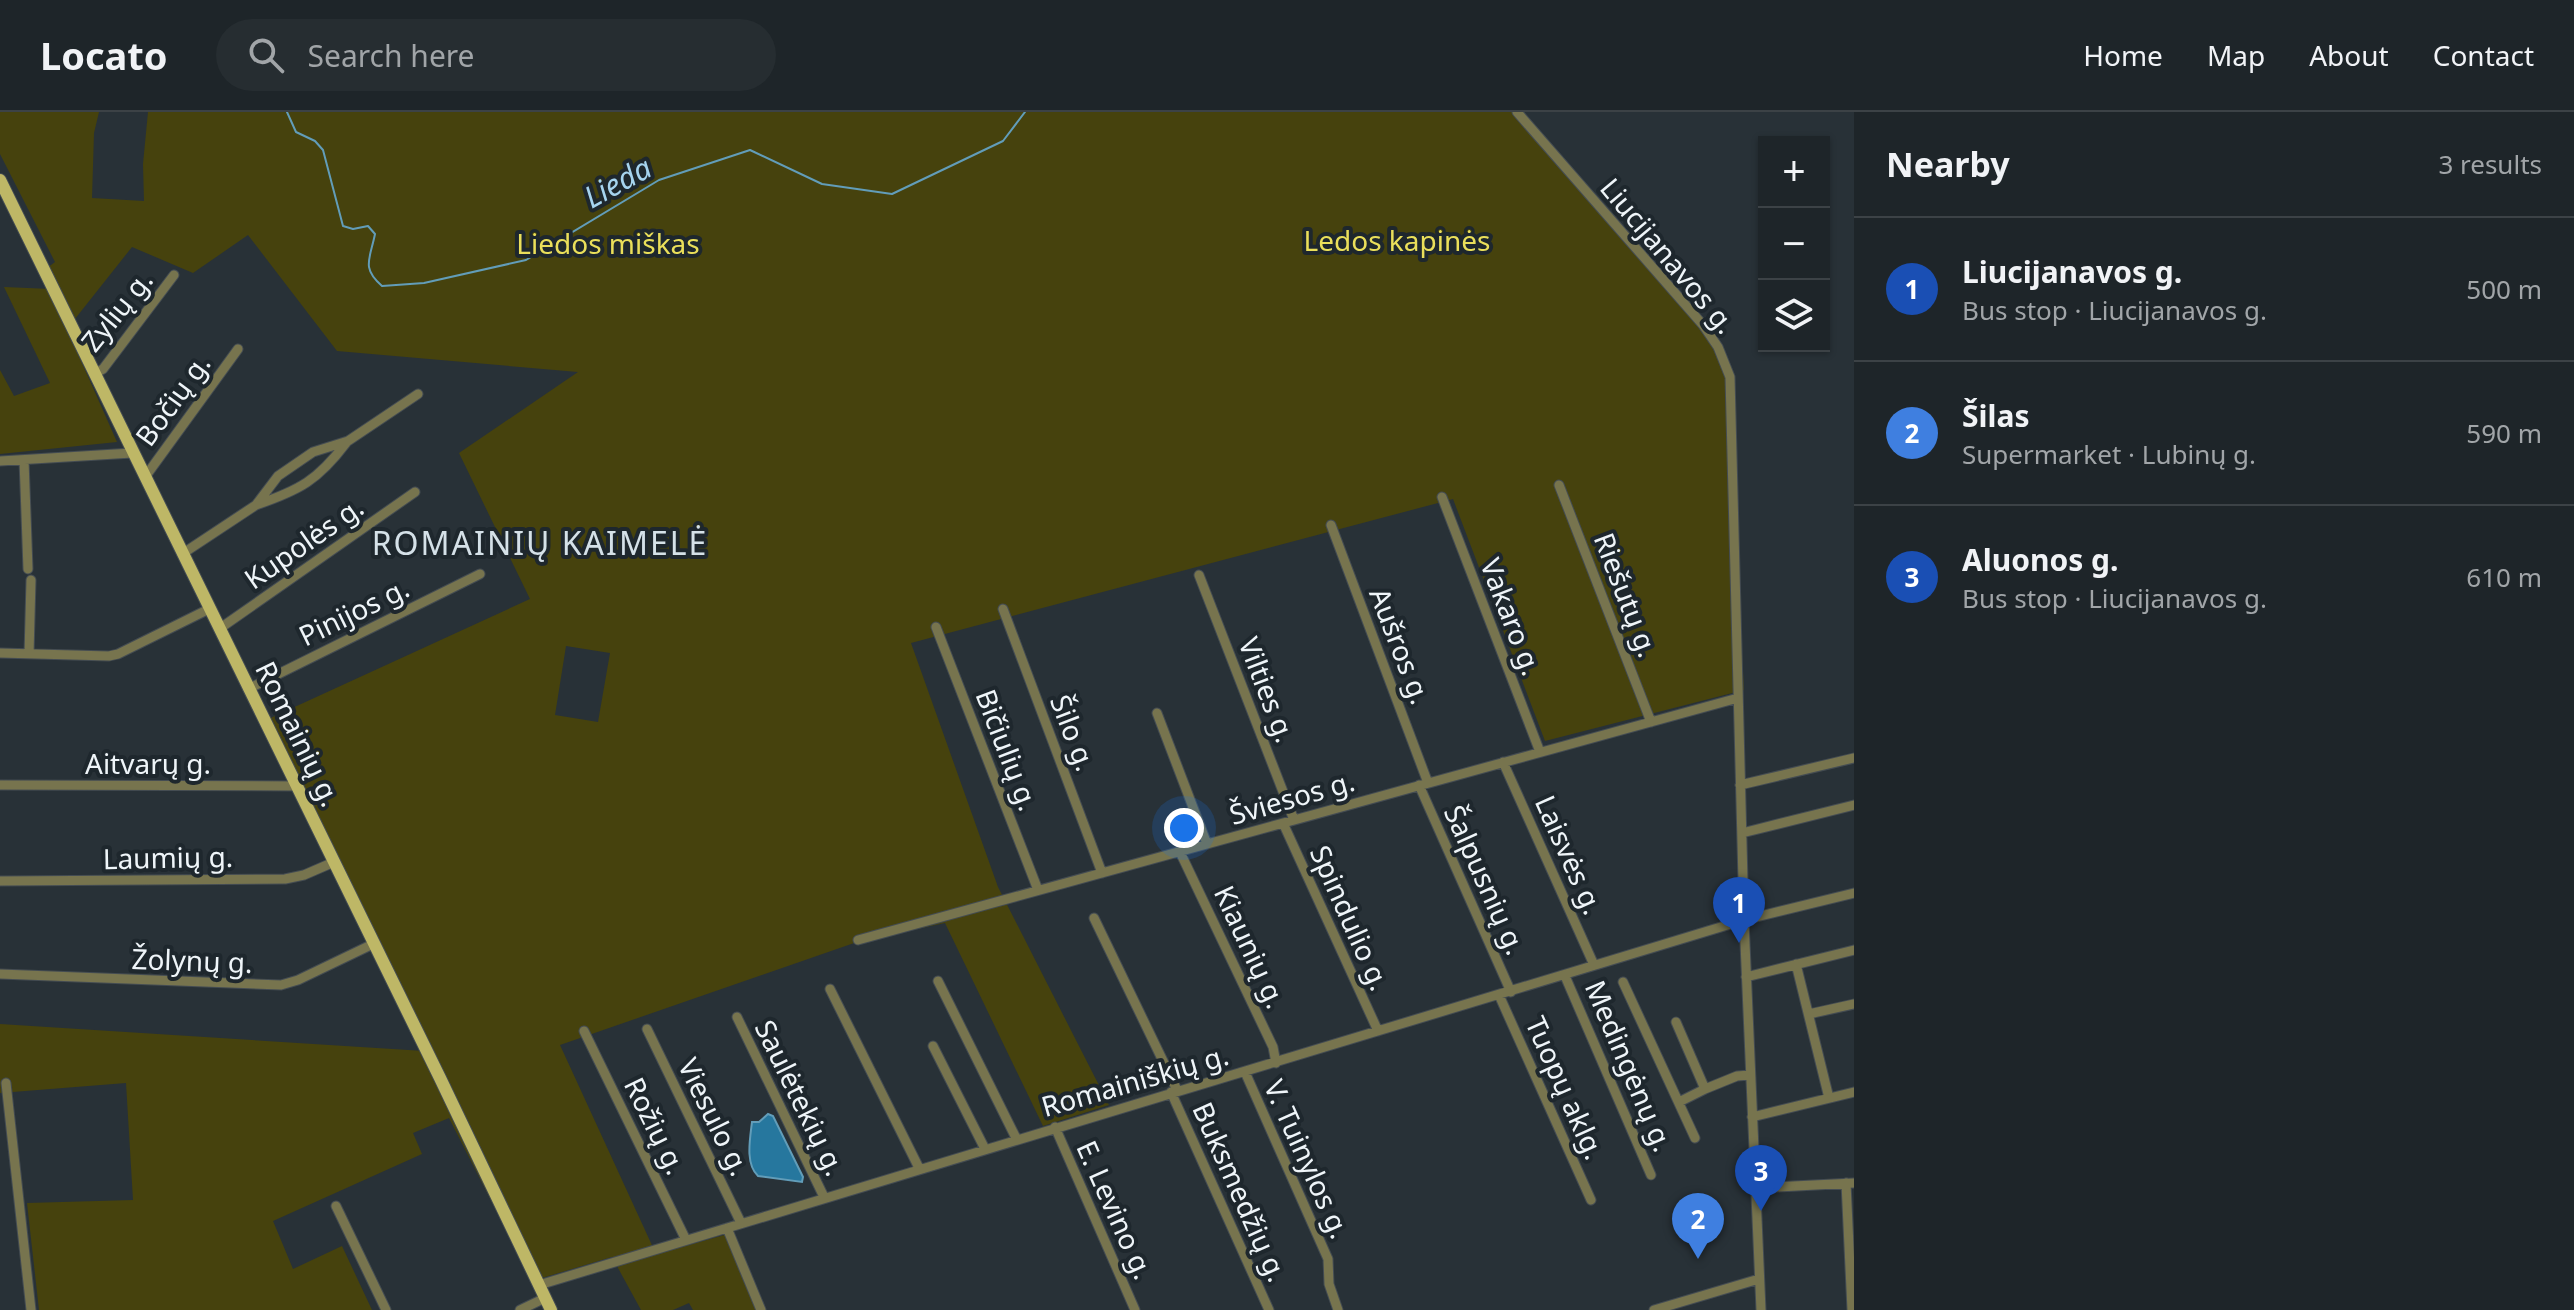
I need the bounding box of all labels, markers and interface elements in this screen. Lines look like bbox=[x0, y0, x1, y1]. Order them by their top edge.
search box bbox=[216, 19, 776, 91]
text: Locato bbox=[40, 29, 168, 81]
icon: search bbox=[244, 33, 288, 77]
text: Search here bbox=[308, 35, 475, 76]
text: Home bbox=[2083, 36, 2163, 74]
text: Map bbox=[2207, 36, 2265, 74]
text: About bbox=[2309, 36, 2389, 74]
text: Contact bbox=[2433, 36, 2534, 74]
map controls bbox=[1758, 136, 1830, 352]
button: + bbox=[1758, 136, 1830, 208]
text: Nearby bbox=[1886, 141, 2010, 187]
water label: Lieda bbox=[576, 146, 658, 217]
text: 3 results bbox=[2438, 146, 2542, 182]
street label: Liucijanavos g. bbox=[1592, 169, 1745, 341]
button: − bbox=[1758, 208, 1830, 280]
park label: Ledos kapinės bbox=[1304, 221, 1490, 259]
park label: Liedos miškas bbox=[516, 224, 700, 262]
text: Liucijanavos g. bbox=[1962, 251, 2182, 292]
street label: Zylių g. bbox=[72, 262, 161, 359]
text: 1 bbox=[1905, 271, 1919, 307]
text: 500 m bbox=[2466, 271, 2542, 307]
button: layers bbox=[1758, 280, 1830, 352]
text: Bus stop · Liucijanavos g. bbox=[1962, 292, 2267, 328]
street label: Bočių g. bbox=[126, 346, 218, 453]
text: Šilas bbox=[1962, 395, 2029, 436]
text: 2 bbox=[1905, 415, 1919, 451]
text: 590 m bbox=[2466, 415, 2542, 451]
text: Supermarket · Lubinų g. bbox=[1962, 436, 2256, 472]
street label: Kupolės g. bbox=[236, 487, 371, 597]
district label: ROMAINIŲ KAIMELĖ bbox=[372, 521, 708, 564]
street label: Riešutų g. bbox=[1586, 527, 1668, 662]
text: Aluonos g. bbox=[1962, 539, 2118, 580]
street label: Vakaro g. bbox=[1472, 553, 1552, 681]
text: 3 bbox=[1905, 559, 1919, 595]
text: 610 m bbox=[2466, 559, 2542, 595]
street label: Pinijos g. bbox=[292, 568, 415, 654]
text: Bus stop · Liucijanavos g. bbox=[1962, 580, 2267, 616]
street label: Aušros g. bbox=[1361, 582, 1441, 709]
street label: Vilties g. bbox=[1231, 632, 1305, 748]
street label: Romainių g. bbox=[247, 655, 350, 813]
street label: Bičiulių g. bbox=[967, 683, 1048, 816]
street label: Šilo g. bbox=[1042, 689, 1106, 776]
street label: Aitvarų g. bbox=[85, 744, 211, 782]
street label: Šviesos g. bbox=[1225, 761, 1359, 833]
street label: Laisvės g. bbox=[1527, 789, 1613, 920]
street label: Šalpusnių g. bbox=[1436, 799, 1536, 960]
your location bbox=[1164, 808, 1204, 848]
street label: Laumių g. bbox=[102, 837, 234, 877]
street label: Spindulio g. bbox=[1302, 839, 1400, 996]
pin: 1 bbox=[1713, 877, 1765, 943]
street label: Kiaunių g. bbox=[1206, 879, 1296, 1014]
street label: Žolynų g. bbox=[131, 939, 253, 981]
street label: Medingėnų g. bbox=[1577, 974, 1683, 1157]
street label: Tuopų aklg. bbox=[1517, 1010, 1614, 1165]
street label: Saulėtekių g. bbox=[747, 1013, 855, 1182]
street label: Romainiškių g. bbox=[1037, 1035, 1233, 1125]
street label: Viesulo g. bbox=[670, 1051, 760, 1182]
street label: Rožių g. bbox=[616, 1071, 696, 1181]
street label: V. Tuinylos g. bbox=[1256, 1073, 1360, 1244]
street label: Buksmedžių g. bbox=[1184, 1096, 1297, 1287]
street label: E. Levino g. bbox=[1068, 1134, 1163, 1285]
pin: 3 bbox=[1735, 1145, 1787, 1211]
pin: 2 bbox=[1672, 1193, 1724, 1259]

